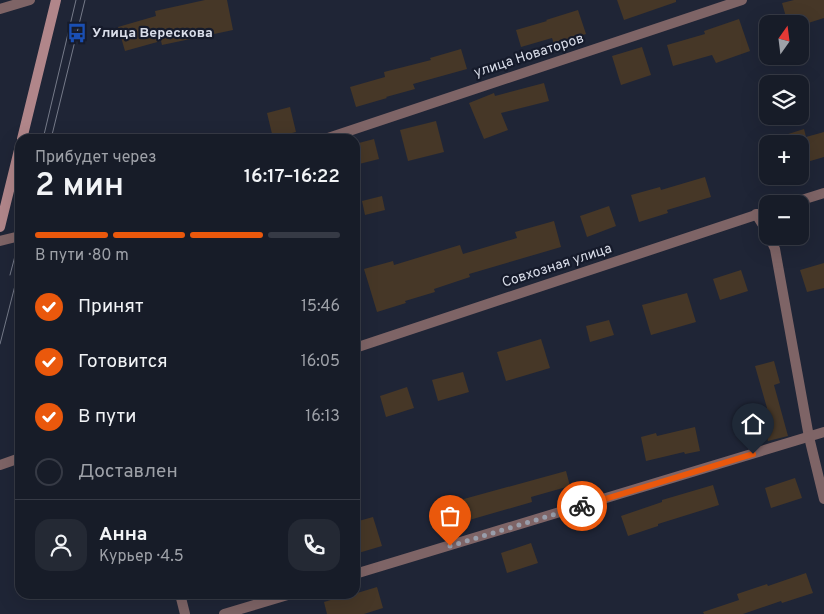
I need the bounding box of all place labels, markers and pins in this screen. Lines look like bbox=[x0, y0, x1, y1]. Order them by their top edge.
bus stop icon: Улица Верескова bbox=[66, 22, 88, 44]
place label: Улица Верескова bbox=[92, 25, 213, 42]
pin bbox=[732, 403, 774, 454]
pin bbox=[429, 495, 471, 546]

